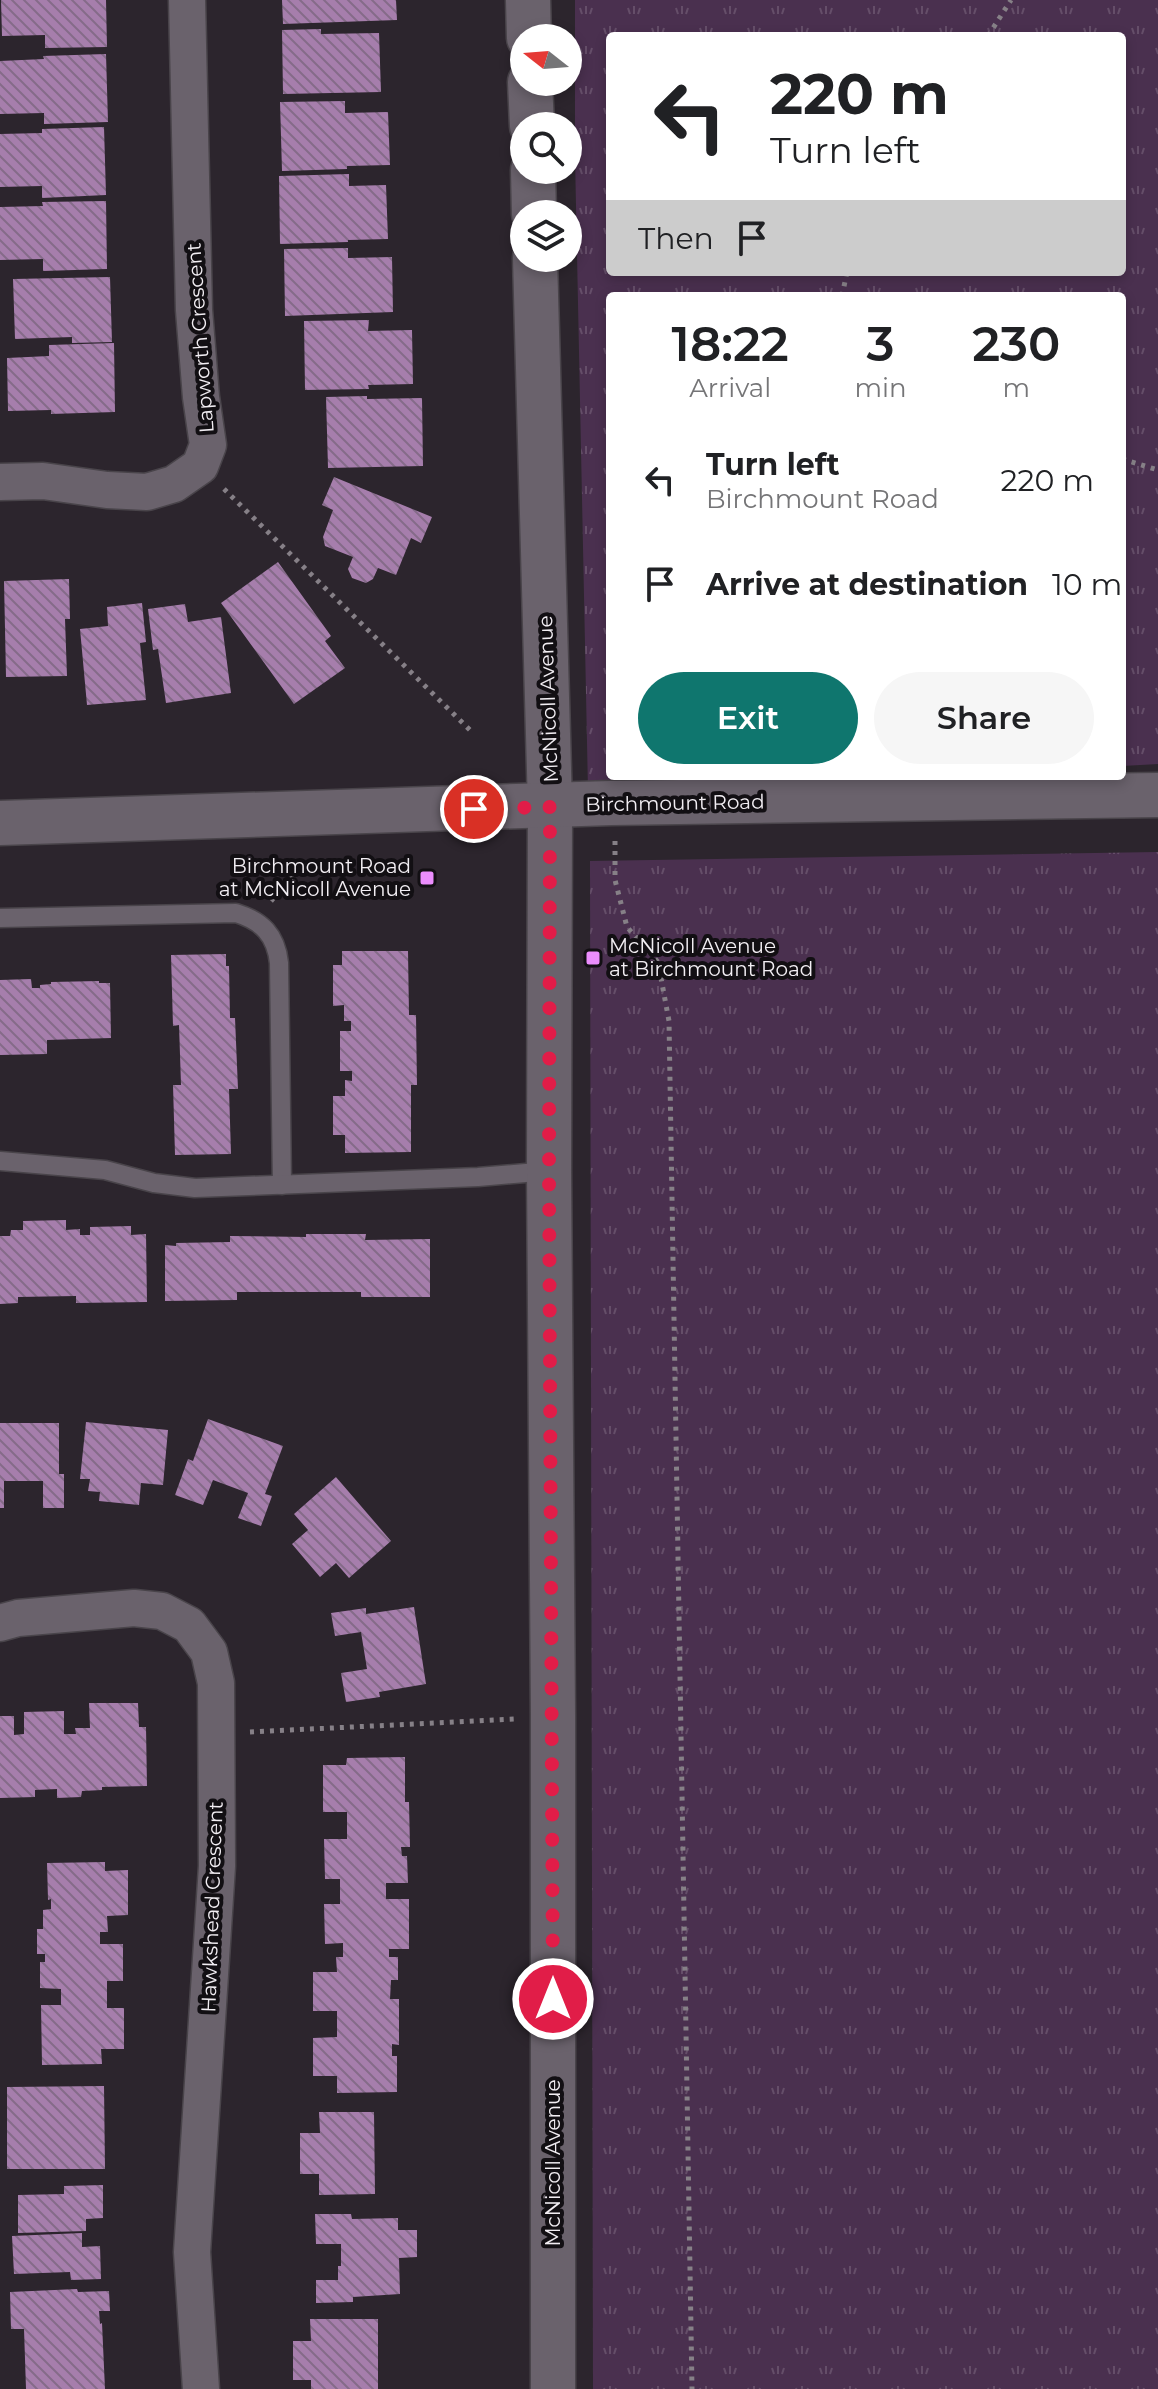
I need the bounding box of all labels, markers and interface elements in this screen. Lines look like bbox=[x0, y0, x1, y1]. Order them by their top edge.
north arrow bbox=[510, 24, 582, 96]
map controls bbox=[510, 24, 582, 272]
text: 220 m bbox=[770, 60, 949, 128]
icon: left bbox=[638, 64, 742, 168]
button: search bbox=[510, 112, 582, 184]
text: Turn left bbox=[770, 128, 921, 172]
button: layers bbox=[510, 200, 582, 272]
icon: arrive bbox=[730, 216, 774, 260]
text: Then bbox=[638, 220, 714, 257]
street label: Lapworth Crescent bbox=[181, 242, 219, 434]
text: 18:22 bbox=[672, 315, 789, 373]
text: 3 bbox=[867, 315, 894, 373]
text: 230 bbox=[972, 315, 1060, 373]
text: Arrival bbox=[689, 372, 771, 404]
text: min bbox=[854, 372, 907, 404]
text: m bbox=[1002, 372, 1030, 404]
text: Turn left bbox=[706, 446, 839, 483]
icon: left bbox=[638, 458, 682, 502]
text: 220 m bbox=[1000, 462, 1094, 499]
text: Birchmount Road bbox=[706, 483, 939, 515]
icon: arrive bbox=[638, 562, 682, 606]
text: Arrive at destination bbox=[706, 566, 1028, 603]
text: 10 m bbox=[1052, 566, 1122, 603]
street label: McNicoll Avenue bbox=[533, 615, 563, 783]
button: Exit bbox=[638, 672, 858, 764]
button: Share bbox=[874, 672, 1094, 764]
pin bbox=[440, 775, 508, 843]
icon: arrive bbox=[452, 787, 496, 831]
street label: Birchmount Road bbox=[585, 789, 765, 817]
place label: Birchmount Road at McNicoll Avenue bbox=[219, 854, 411, 901]
marker: Birchmount Road at McNicoll Avenue bbox=[418, 869, 436, 887]
place label: McNicoll Avenue at Birchmount Road bbox=[609, 934, 813, 981]
marker: McNicoll Avenue at Birchmount Road bbox=[584, 949, 602, 967]
street label: Hawkshead Crescent bbox=[196, 1801, 228, 2013]
position arrow bbox=[511, 1957, 595, 2041]
street label: McNicoll Avenue bbox=[541, 2079, 565, 2247]

